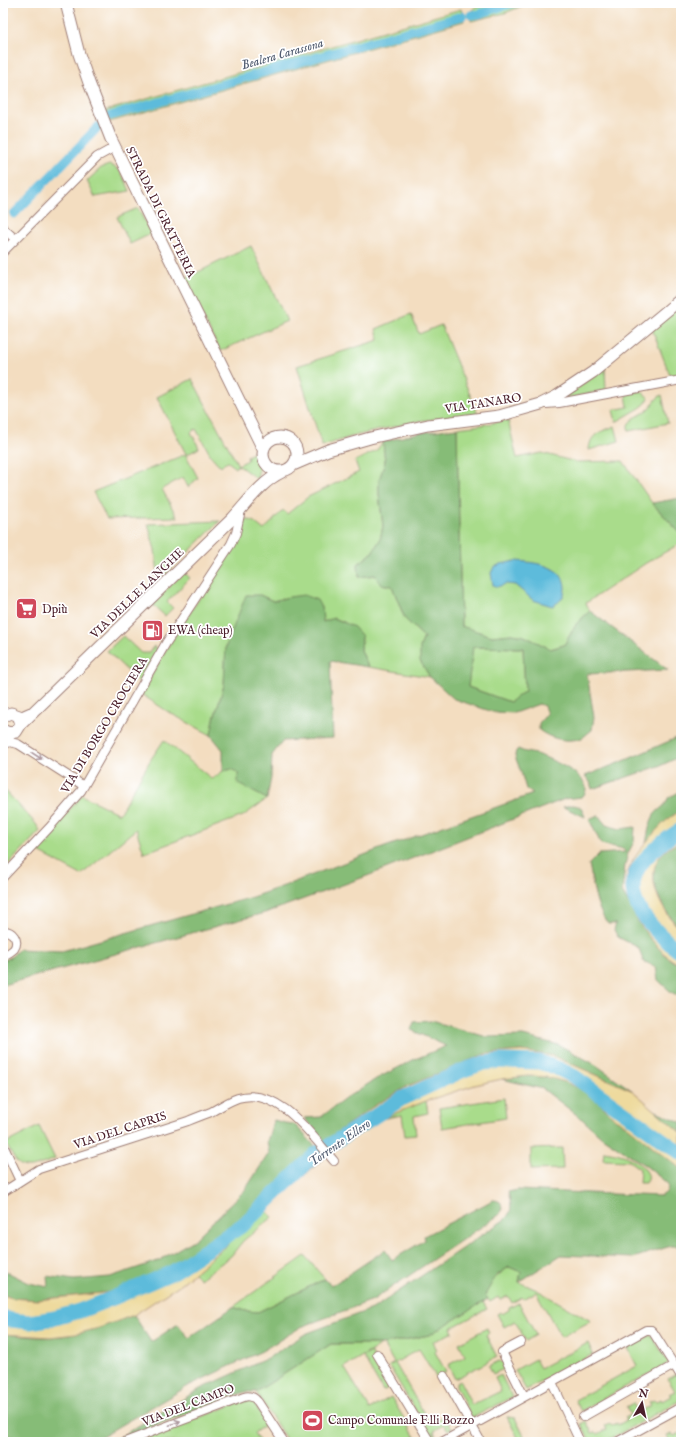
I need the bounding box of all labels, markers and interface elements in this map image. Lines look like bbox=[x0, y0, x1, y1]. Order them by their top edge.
water label: Bealera Carassona bbox=[239, 35, 326, 74]
street label: STRADA DI GRATTERIA bbox=[122, 144, 199, 281]
street label: VIA TANARO bbox=[443, 390, 522, 417]
street label: VIA DELLE LANGHE bbox=[87, 545, 187, 643]
supermarket icon: Dpiù bbox=[13, 596, 39, 622]
place label: Dpiù bbox=[42, 602, 67, 618]
fuel station icon: EWA (cheap) bbox=[139, 617, 165, 643]
place label: EWA (cheap) bbox=[168, 623, 233, 639]
street label: VIA DI BORGO CROCIERA bbox=[57, 654, 152, 797]
one-way arrow bbox=[32, 752, 43, 761]
street label: VIA DEL CAPRIS bbox=[71, 1108, 168, 1153]
water label: Torrente Ellero bbox=[305, 1115, 375, 1171]
street label: VIA DEL CAMPO bbox=[139, 1381, 236, 1430]
north arrow bbox=[622, 1383, 662, 1423]
text: N bbox=[637, 1386, 650, 1402]
sports icon: Campo Comunale F.lli Bozzo bbox=[300, 1407, 326, 1433]
place label: Campo Comunale F.lli Bozzo bbox=[328, 1413, 475, 1429]
one-way arrow bbox=[168, 1419, 180, 1427]

